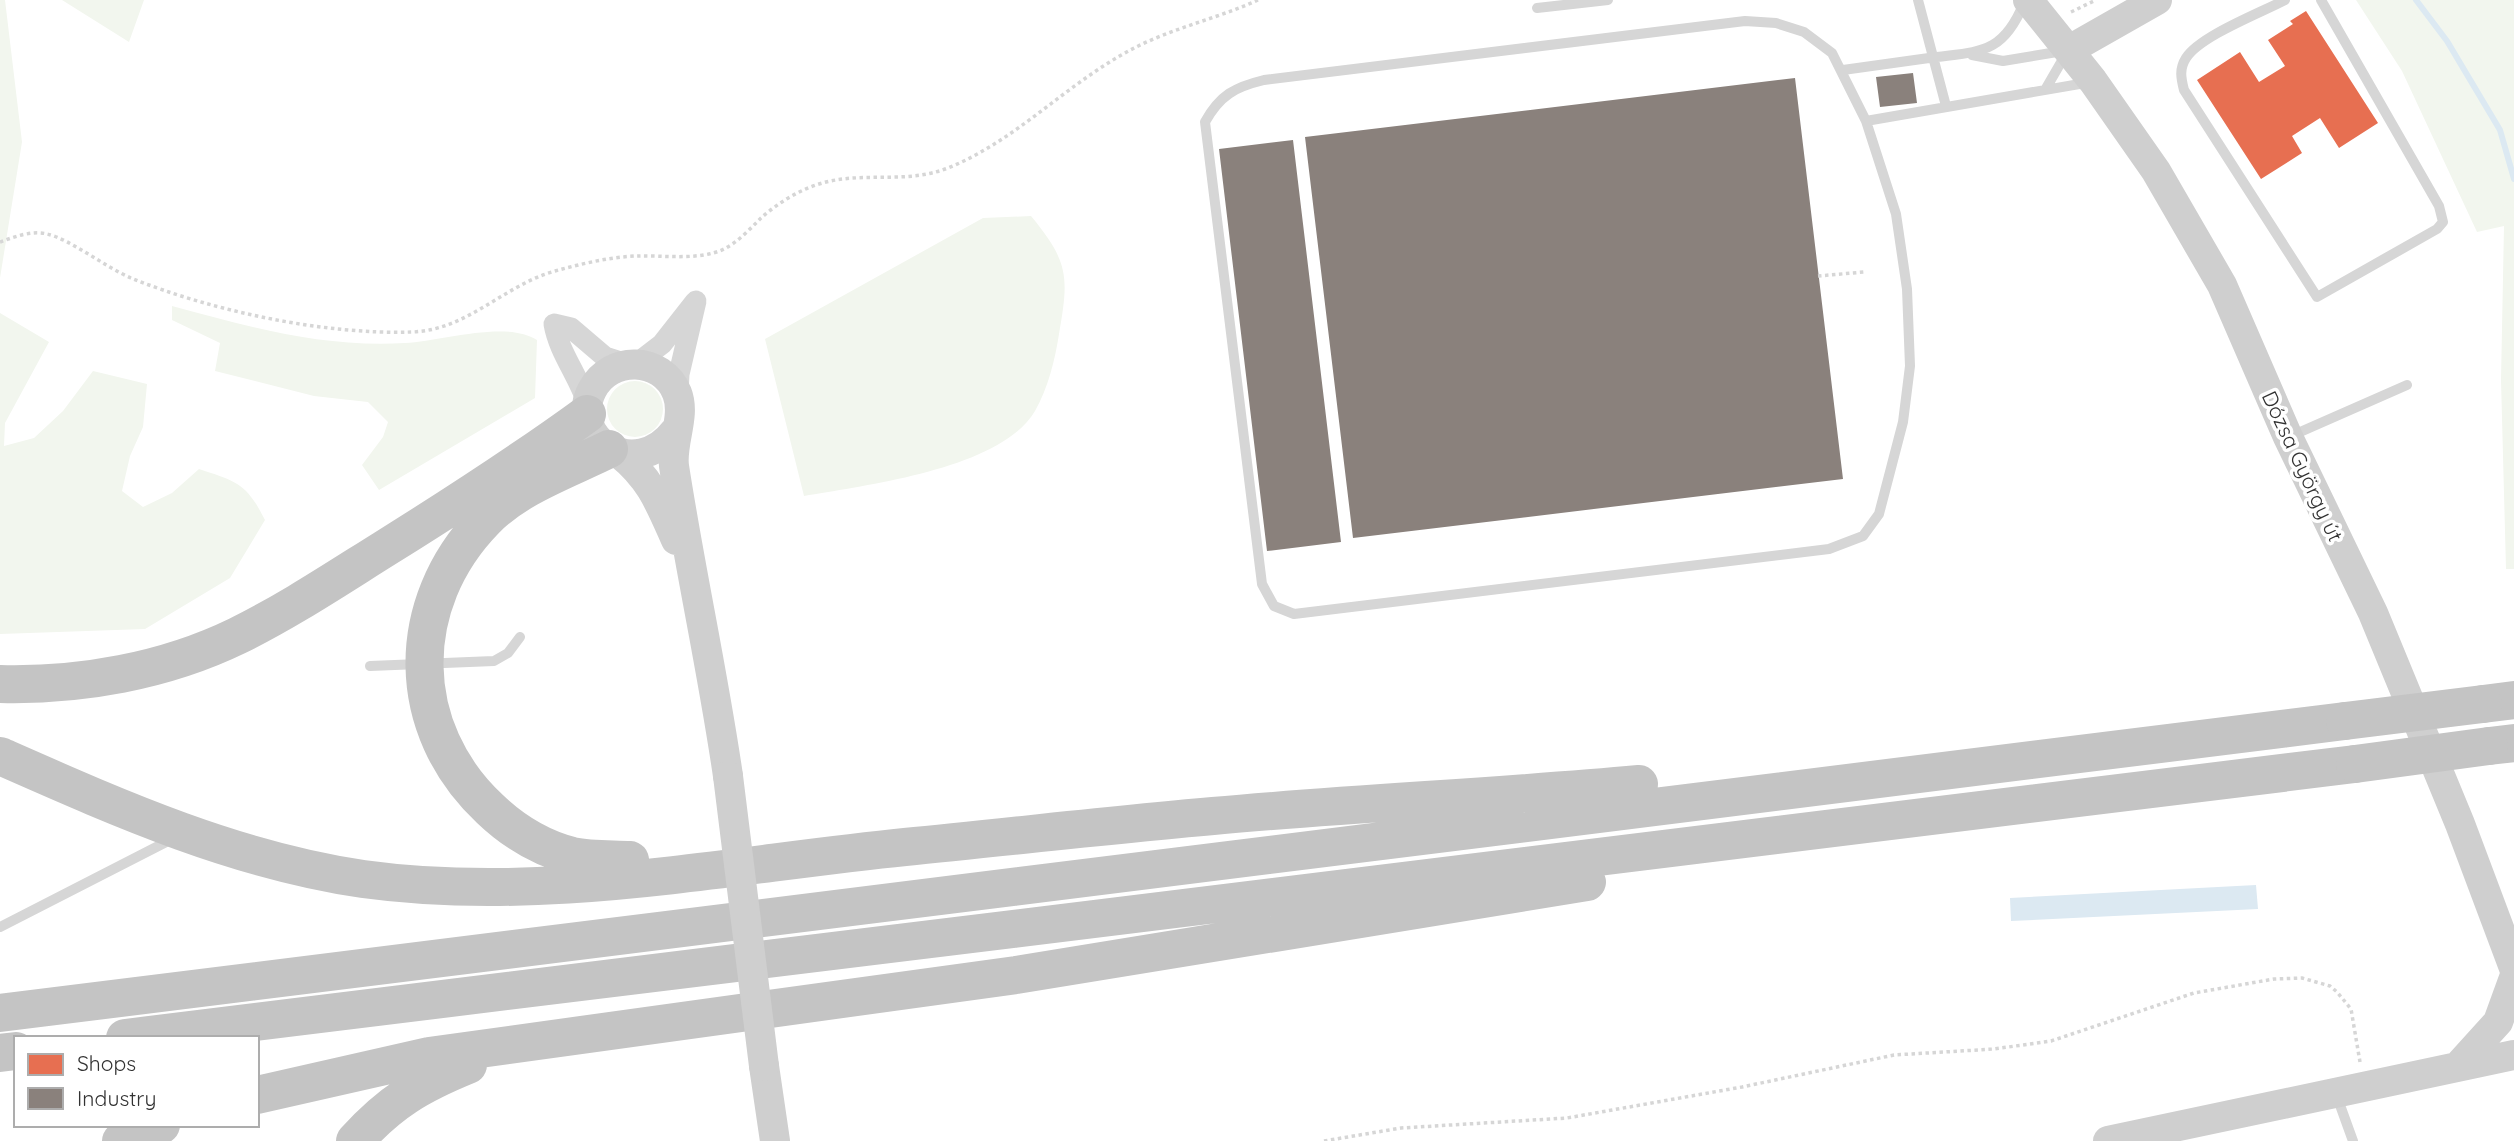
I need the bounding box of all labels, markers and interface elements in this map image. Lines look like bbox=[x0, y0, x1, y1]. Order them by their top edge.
street label: Dózsa György út bbox=[2257, 387, 2349, 545]
legend bbox=[14, 1036, 259, 1127]
text: Shops bbox=[77, 1050, 136, 1076]
text: Industry bbox=[77, 1085, 156, 1111]

